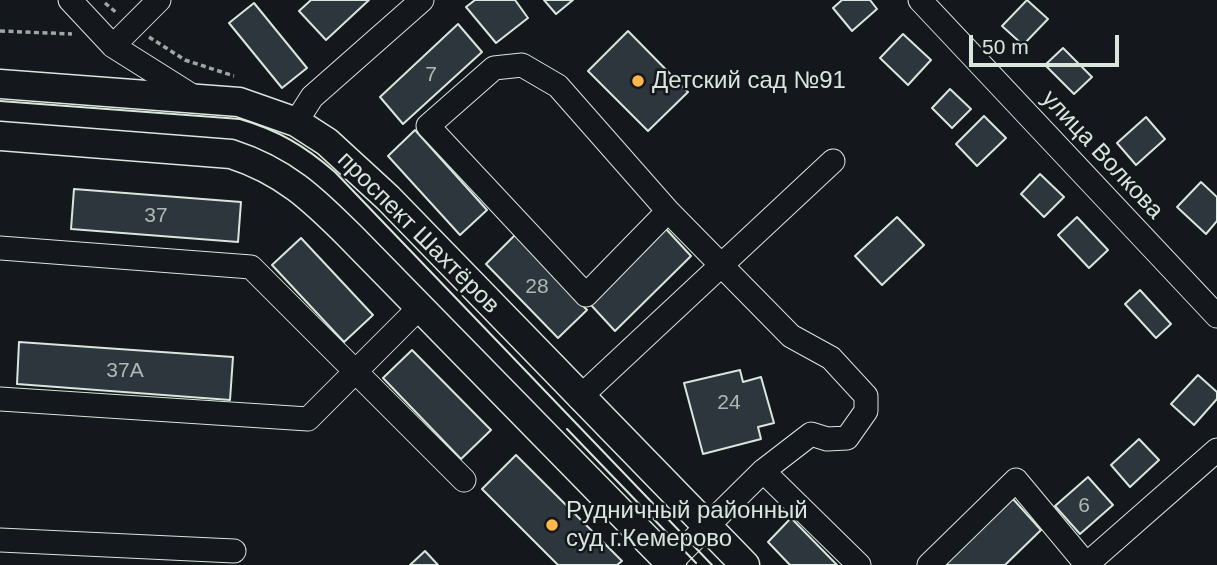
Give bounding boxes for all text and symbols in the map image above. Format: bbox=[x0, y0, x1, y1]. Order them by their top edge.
scale bar bbox=[972, 21, 1122, 65]
text: 50 m bbox=[982, 35, 1029, 58]
house number: 7 bbox=[425, 62, 437, 88]
place label: Детский сад №91 bbox=[652, 67, 846, 95]
marker: Детский сад №91 bbox=[630, 73, 646, 89]
street label: улица Волкова bbox=[1035, 85, 1169, 225]
street label: проспект Шахтёров bbox=[331, 146, 505, 320]
house number: 37 bbox=[144, 203, 168, 229]
house number: 28 bbox=[525, 274, 549, 300]
house number: 37А bbox=[106, 358, 144, 384]
house number: 24 bbox=[717, 390, 741, 416]
house number: 6 bbox=[1078, 493, 1090, 519]
place label: Рудничный районный суд г.Кемерово bbox=[566, 497, 808, 553]
marker: Рудничный районный суд г.Кемерово bbox=[544, 517, 560, 533]

